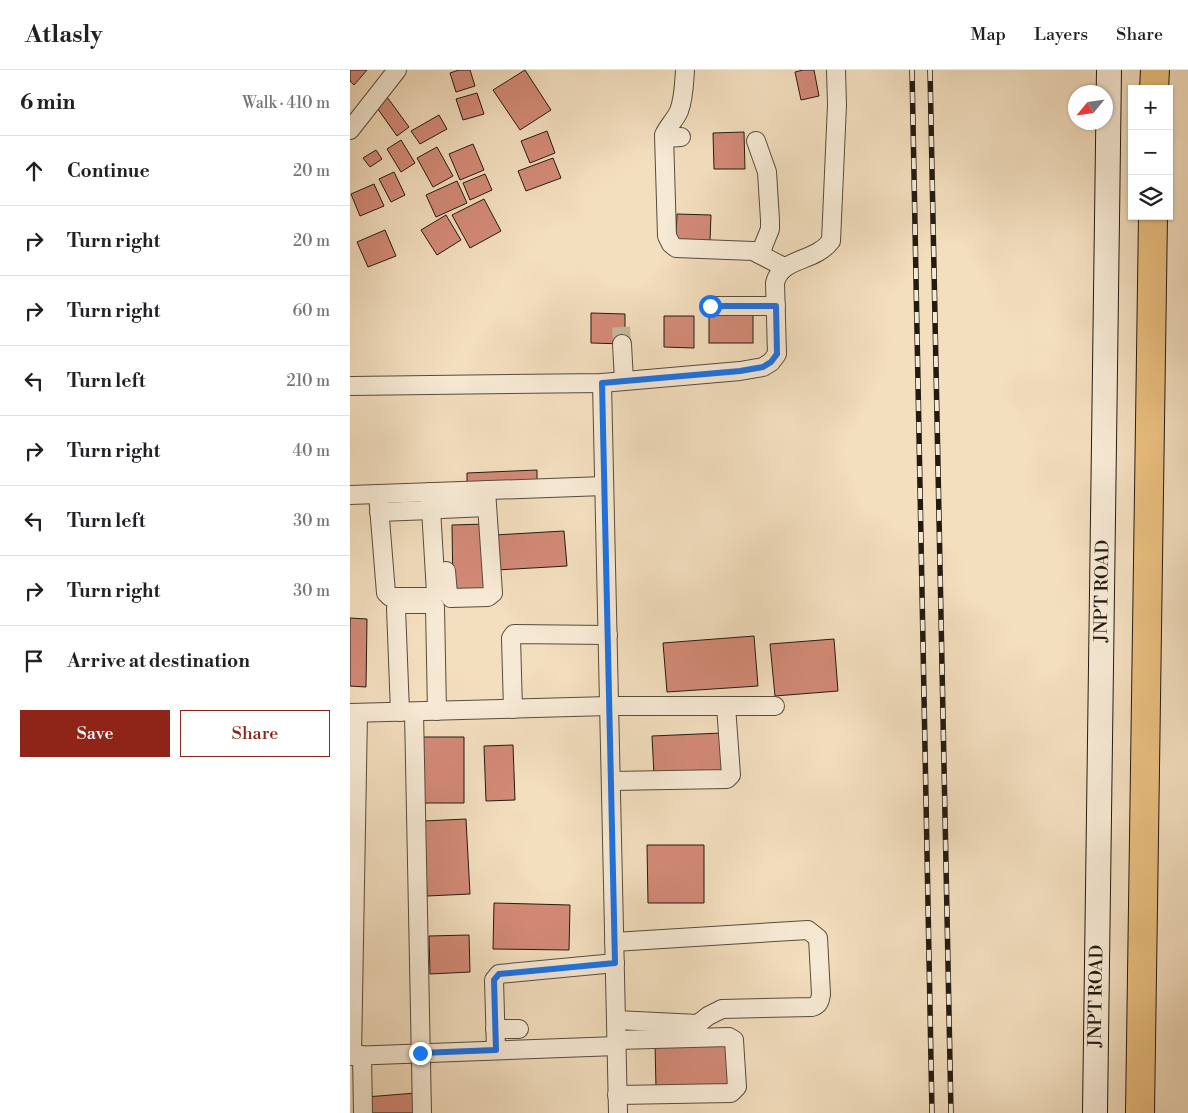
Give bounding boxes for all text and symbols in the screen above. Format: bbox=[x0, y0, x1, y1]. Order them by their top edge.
text: Atlasly bbox=[25, 20, 102, 50]
text: Map bbox=[971, 23, 1006, 46]
text: Layers bbox=[1034, 23, 1088, 46]
text: Share bbox=[1116, 23, 1163, 46]
north arrow bbox=[1068, 85, 1113, 130]
map controls bbox=[1128, 85, 1173, 220]
button: + bbox=[1128, 85, 1173, 130]
text: 6 min bbox=[20, 90, 75, 116]
text: Walk · 410 m bbox=[242, 93, 330, 113]
button: − bbox=[1128, 130, 1173, 175]
icon: ahead bbox=[20, 157, 48, 185]
text: Continue bbox=[67, 159, 150, 183]
text: 20 m bbox=[293, 161, 330, 181]
button: layers bbox=[1128, 175, 1173, 220]
icon: right bbox=[20, 227, 48, 255]
text: Turn right bbox=[67, 229, 160, 253]
text: 20 m bbox=[293, 231, 330, 251]
route start bbox=[699, 295, 722, 318]
icon: right bbox=[20, 297, 48, 325]
text: Turn right bbox=[67, 299, 160, 323]
text: 60 m bbox=[292, 301, 330, 321]
icon: left bbox=[20, 367, 48, 395]
text: Turn left bbox=[67, 369, 146, 393]
text: 210 m bbox=[286, 371, 330, 391]
icon: right bbox=[20, 437, 48, 465]
text: Turn right bbox=[67, 439, 160, 463]
text: 40 m bbox=[293, 441, 330, 461]
icon: left bbox=[20, 507, 48, 535]
text: Turn left bbox=[67, 509, 146, 533]
text: 30 m bbox=[293, 511, 330, 531]
street label: JNPT ROAD bbox=[1090, 540, 1114, 643]
icon: right bbox=[20, 577, 48, 605]
text: Turn right bbox=[67, 579, 160, 603]
text: 30 m bbox=[293, 581, 330, 601]
icon: arrive bbox=[20, 647, 48, 675]
text: Arrive at destination bbox=[67, 649, 250, 673]
button: Save bbox=[20, 710, 170, 757]
button: Share bbox=[180, 710, 330, 757]
street label: JNPT ROAD bbox=[1084, 945, 1108, 1048]
route end bbox=[409, 1042, 432, 1065]

